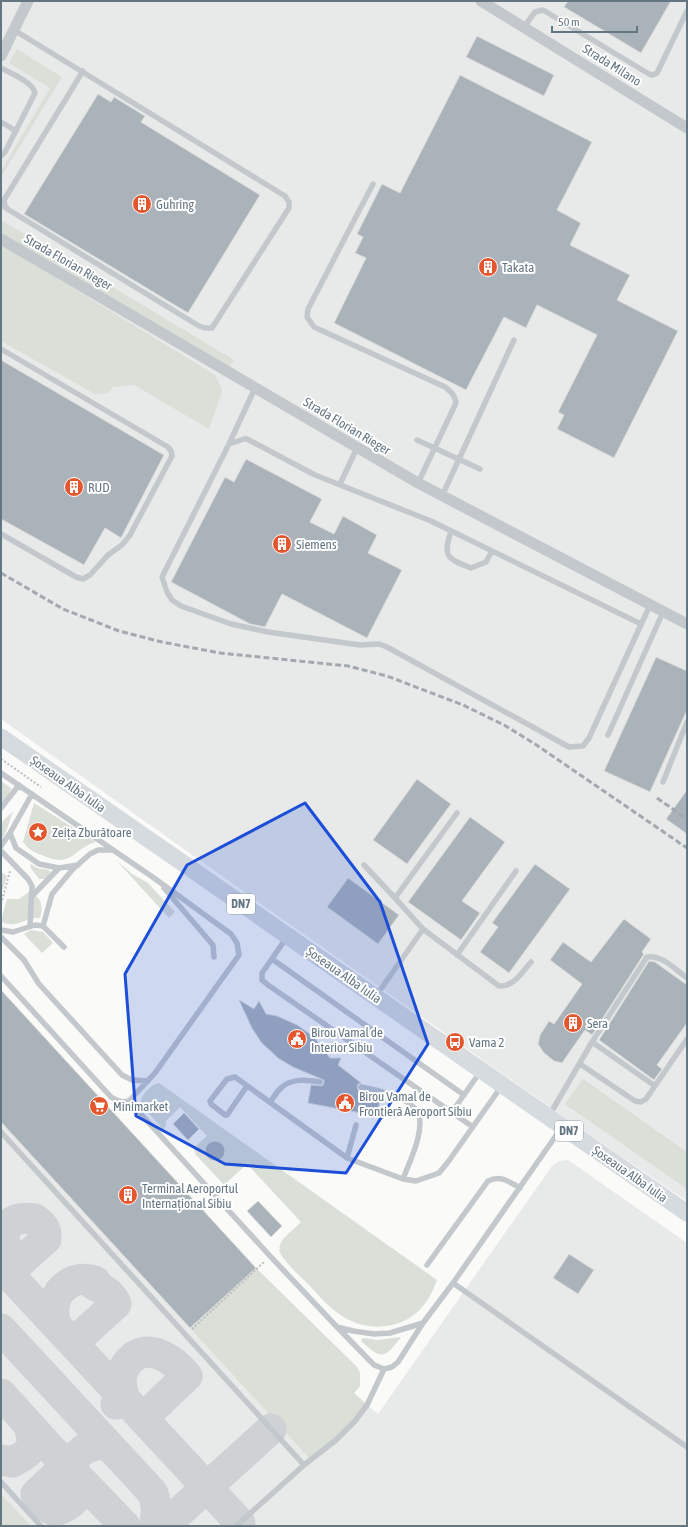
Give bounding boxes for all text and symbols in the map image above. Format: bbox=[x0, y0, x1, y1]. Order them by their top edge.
scale bar bbox=[552, 8, 637, 34]
text: 50 m bbox=[558, 15, 580, 29]
street label: Strada Milano bbox=[580, 41, 644, 89]
building icon: Guhring bbox=[131, 193, 153, 215]
place label: Guhring bbox=[156, 197, 195, 212]
street label: Strada Florian Rieger bbox=[21, 231, 115, 293]
building icon: Takata bbox=[477, 256, 499, 278]
place label: Takata bbox=[502, 260, 534, 275]
street label: Strada Florian Rieger bbox=[301, 394, 393, 458]
building icon: RUD bbox=[63, 476, 85, 498]
place label: RUD bbox=[88, 480, 109, 495]
building icon: Siemens bbox=[271, 533, 293, 555]
place label: Siemens bbox=[296, 537, 337, 552]
street label: Șoseaua Alba Iulia bbox=[28, 753, 108, 815]
place icon: Zeița Zburătoare bbox=[27, 821, 49, 843]
place label: Zeița Zburătoare bbox=[52, 825, 132, 840]
road number: DN7 bbox=[227, 894, 255, 914]
street label: Șoseaua Alba Iulia bbox=[304, 944, 384, 1006]
building icon: Sera bbox=[562, 1012, 584, 1034]
place label: Sera bbox=[587, 1016, 608, 1031]
place label: Birou Vamal de Interior Sibiu bbox=[311, 1025, 383, 1055]
public building icon: Birou Vamal de Interior Sibiu bbox=[286, 1028, 308, 1050]
bus stop icon: Vama 2 bbox=[444, 1031, 466, 1053]
place label: Vama 2 bbox=[469, 1035, 504, 1050]
place label: Birou Vamal de Frontieră Aeroport Sibiu bbox=[359, 1089, 472, 1119]
public building icon: Birou Vamal de Frontieră Aeroport Sibiu bbox=[334, 1092, 356, 1114]
supermarket icon: Minimarket bbox=[88, 1095, 110, 1117]
place label: Minimarket bbox=[113, 1099, 169, 1114]
road number: DN7 bbox=[555, 1121, 583, 1141]
street label: Șoseaua Alba Iulia bbox=[590, 1143, 670, 1205]
place label: Terminal Aeroportul Internațional Sibiu bbox=[142, 1181, 239, 1211]
building icon: Terminal Aeroportul Internațional Sibiu bbox=[117, 1184, 139, 1206]

